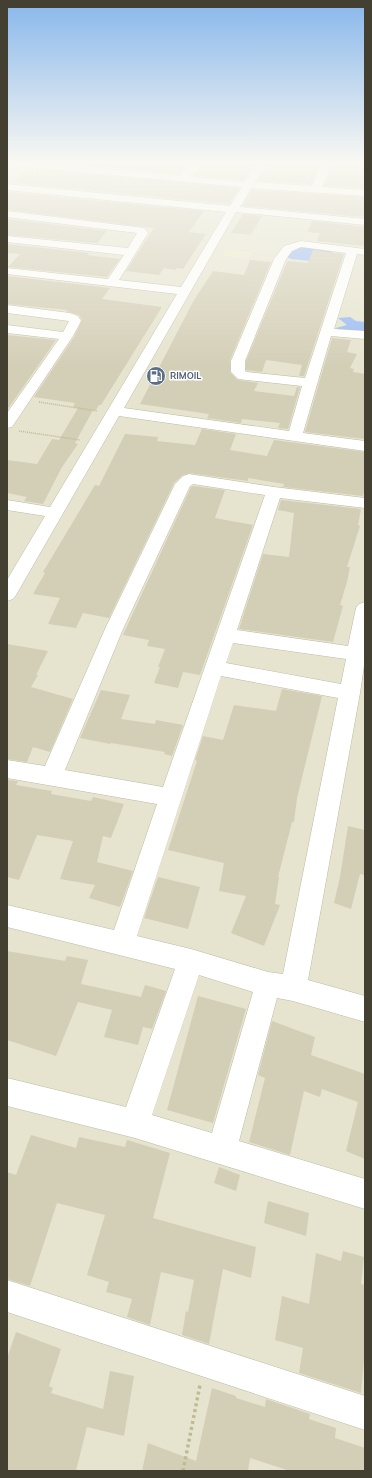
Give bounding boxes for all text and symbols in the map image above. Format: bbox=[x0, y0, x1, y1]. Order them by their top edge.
fuel station icon: RIMOIL bbox=[145, 365, 167, 387]
place label: RIMOIL bbox=[170, 370, 201, 381]

